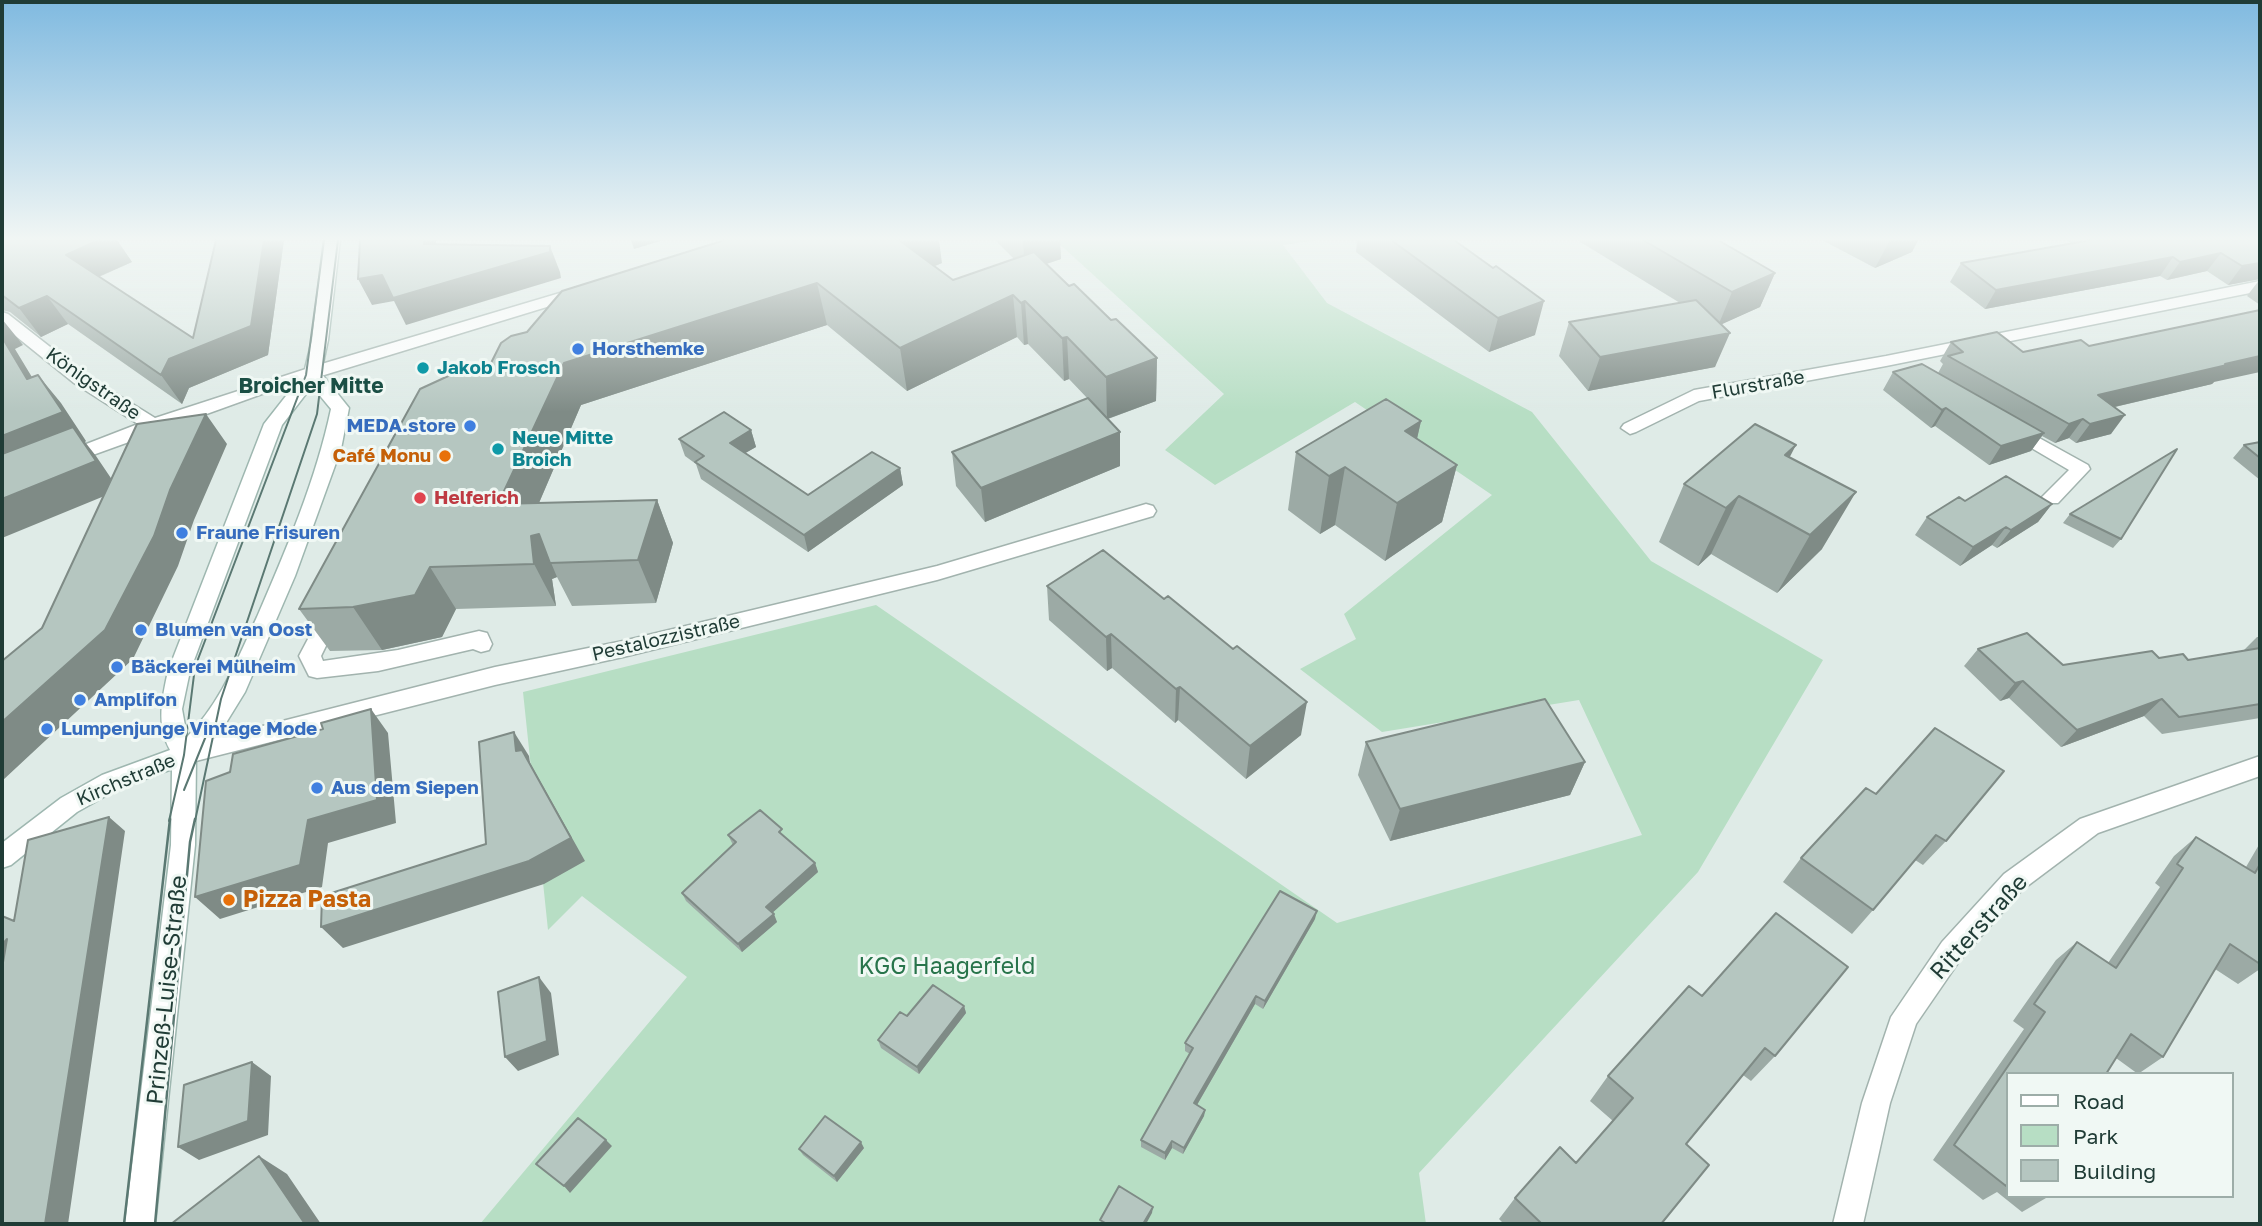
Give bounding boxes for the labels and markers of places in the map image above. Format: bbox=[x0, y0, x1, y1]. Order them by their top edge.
place label: Horsthemke bbox=[592, 338, 705, 360]
marker: Horsthemke bbox=[570, 341, 586, 357]
place label: Jakob Frosch bbox=[437, 357, 560, 379]
marker: Jakob Frosch bbox=[415, 360, 431, 376]
place label: MEDA.store bbox=[346, 415, 456, 437]
marker: MEDA.store bbox=[462, 418, 478, 434]
place label: Neue Mitte Broich bbox=[512, 427, 613, 471]
marker: Neue Mitte Broich bbox=[490, 441, 506, 457]
place label: Café Monu bbox=[333, 445, 431, 467]
marker: Café Monu bbox=[437, 448, 453, 464]
place label: Helferich bbox=[434, 487, 519, 509]
marker: Helferich bbox=[412, 490, 428, 506]
place label: Fraune Frisuren bbox=[196, 522, 340, 544]
marker: Fraune Frisuren bbox=[174, 525, 190, 541]
place label: Blumen van Oost bbox=[155, 619, 312, 641]
marker: Blumen van Oost bbox=[133, 622, 149, 638]
place label: Bäckerei Mülheim bbox=[131, 656, 296, 678]
marker: Bäckerei Mülheim bbox=[109, 659, 125, 675]
place label: Amplifon bbox=[94, 689, 177, 711]
marker: Amplifon bbox=[72, 692, 88, 708]
place label: Lumpenjunge Vintage Mode bbox=[61, 718, 317, 740]
marker: Lumpenjunge Vintage Mode bbox=[39, 721, 55, 737]
place label: Aus dem Siepen bbox=[331, 777, 479, 799]
marker: Aus dem Siepen bbox=[309, 780, 325, 796]
place label: Pizza Pasta bbox=[243, 886, 371, 914]
marker: Pizza Pasta bbox=[221, 892, 237, 908]

